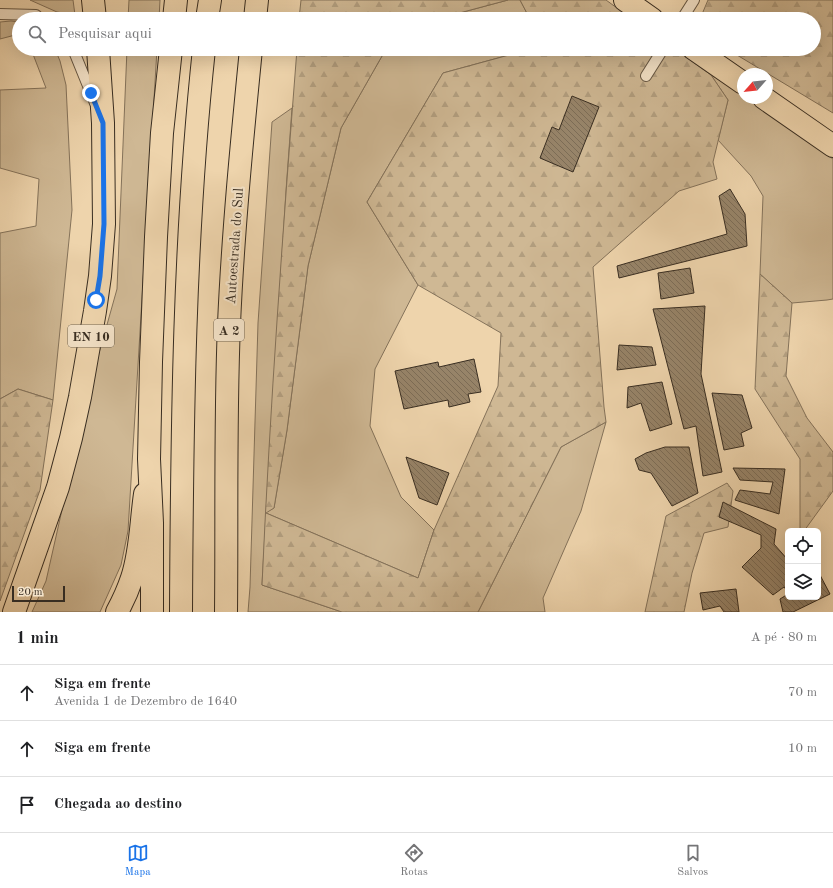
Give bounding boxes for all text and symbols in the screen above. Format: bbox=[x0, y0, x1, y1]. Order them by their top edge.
search box bbox=[12, 12, 821, 56]
icon: search bbox=[26, 23, 48, 45]
text: Pesquisar aqui bbox=[58, 27, 152, 42]
north arrow bbox=[737, 68, 773, 104]
route end bbox=[82, 84, 100, 102]
street label: Autoestrada do Sul bbox=[224, 187, 246, 305]
route start bbox=[87, 291, 105, 309]
road number: A 2 bbox=[214, 319, 244, 341]
road number: EN 10 bbox=[68, 325, 114, 347]
map controls bbox=[785, 528, 821, 600]
button: locate bbox=[785, 528, 821, 564]
button: layers bbox=[785, 564, 821, 600]
scale bar bbox=[12, 584, 65, 603]
text: 20 m bbox=[18, 587, 43, 598]
text: 1 min bbox=[16, 630, 59, 647]
text: A pé · 80 m bbox=[751, 631, 817, 644]
text: Siga em frente bbox=[54, 677, 151, 692]
icon: ahead bbox=[16, 682, 38, 704]
text: 70 m bbox=[788, 686, 817, 699]
text: Avenida 1 de Dezembro de 1640 bbox=[54, 695, 237, 708]
icon: ahead bbox=[16, 738, 38, 760]
text: Siga em frente bbox=[54, 741, 151, 756]
text: 10 m bbox=[788, 742, 817, 755]
icon: arrive bbox=[16, 794, 38, 816]
text: Chegada ao destino bbox=[54, 797, 182, 812]
tab: Mapa bbox=[125, 842, 151, 880]
tab: Rotas bbox=[400, 842, 428, 880]
tab: Salvos bbox=[677, 842, 708, 880]

